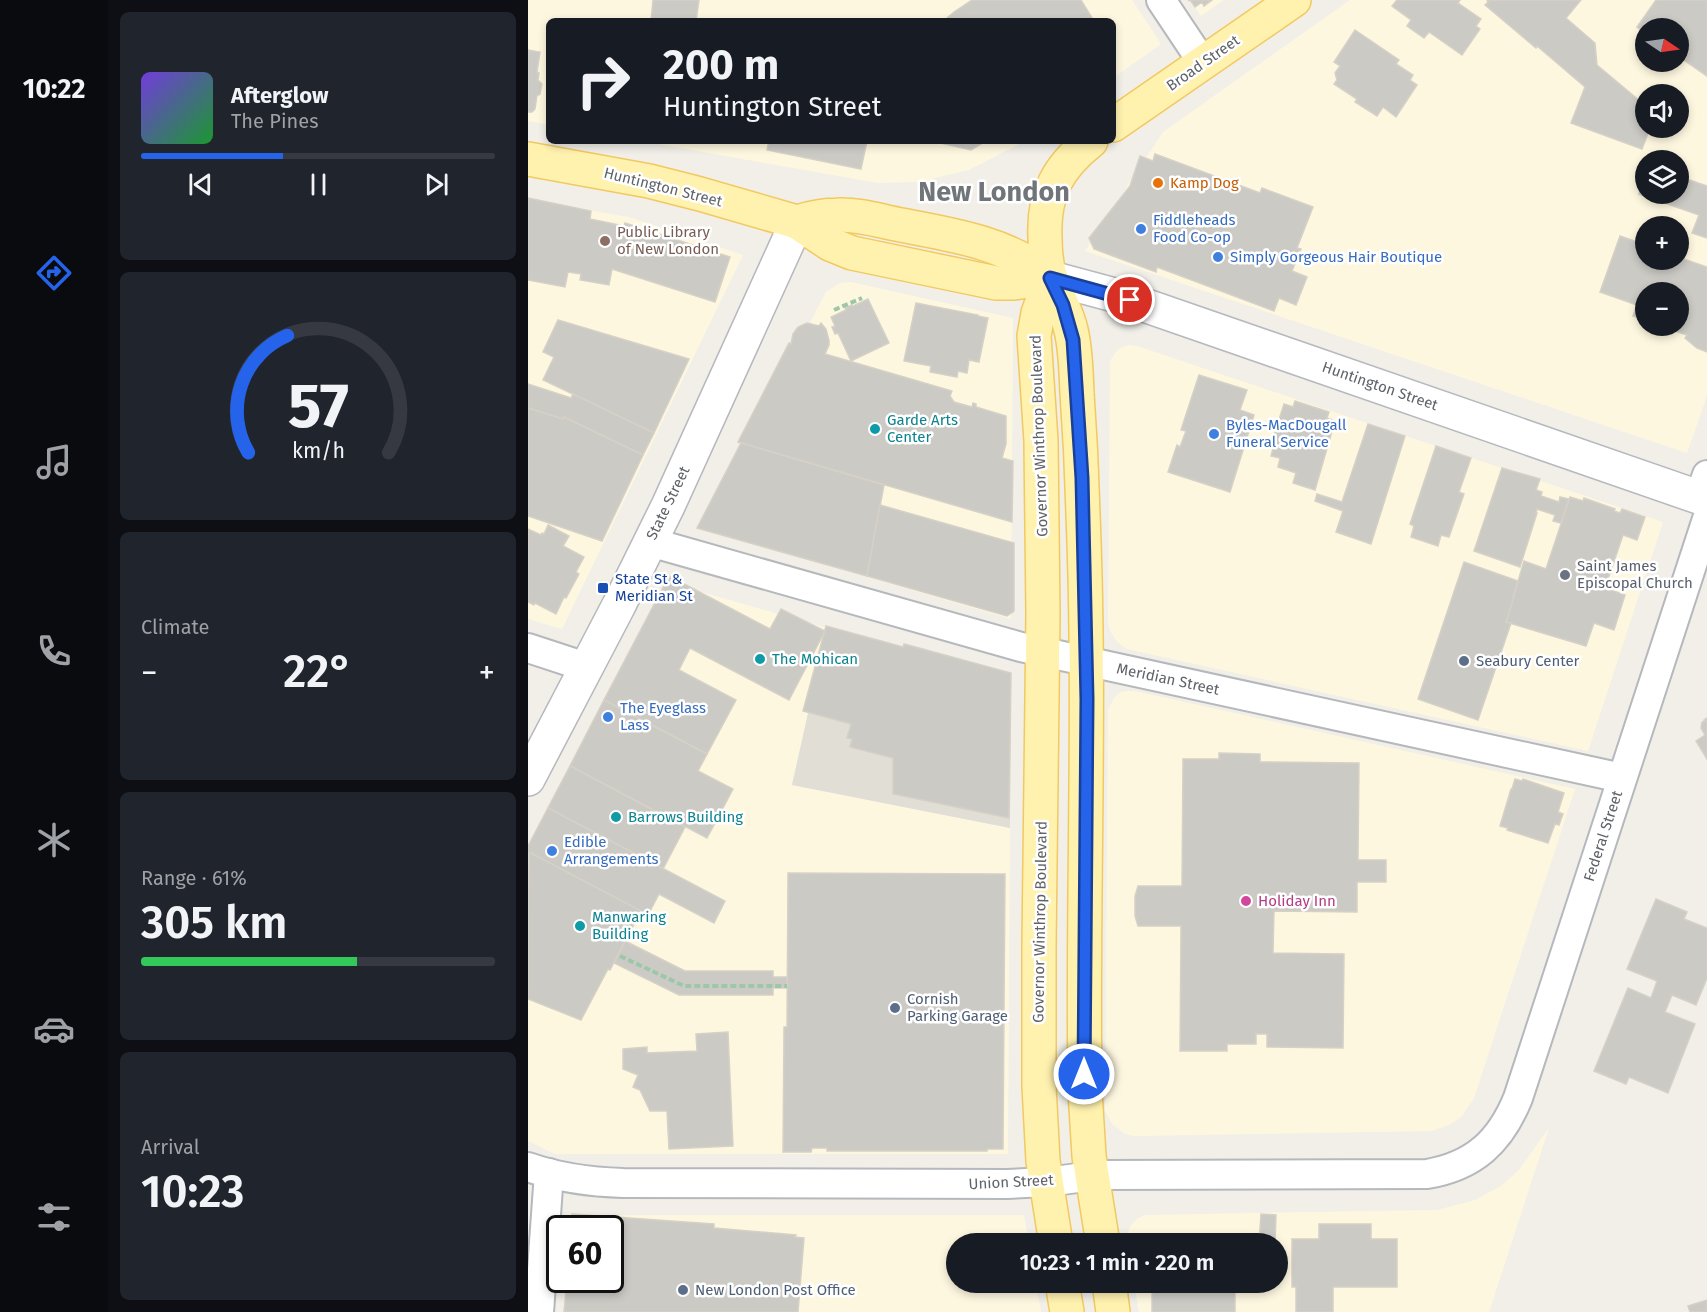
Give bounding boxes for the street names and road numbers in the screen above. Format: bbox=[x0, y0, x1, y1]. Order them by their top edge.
street label: Broad Street bbox=[1163, 31, 1243, 95]
street label: Huntington Street bbox=[602, 164, 725, 211]
street label: Governor Winthrop Boulevard bbox=[1026, 335, 1052, 537]
street label: Huntington Street bbox=[1320, 358, 1441, 414]
street label: State Street bbox=[642, 463, 694, 543]
street label: Meridian Street bbox=[1115, 659, 1222, 699]
street label: Federal Street bbox=[1580, 788, 1626, 884]
street label: Governor Winthrop Boulevard bbox=[1029, 821, 1051, 1023]
street label: Union Street bbox=[968, 1171, 1055, 1193]

